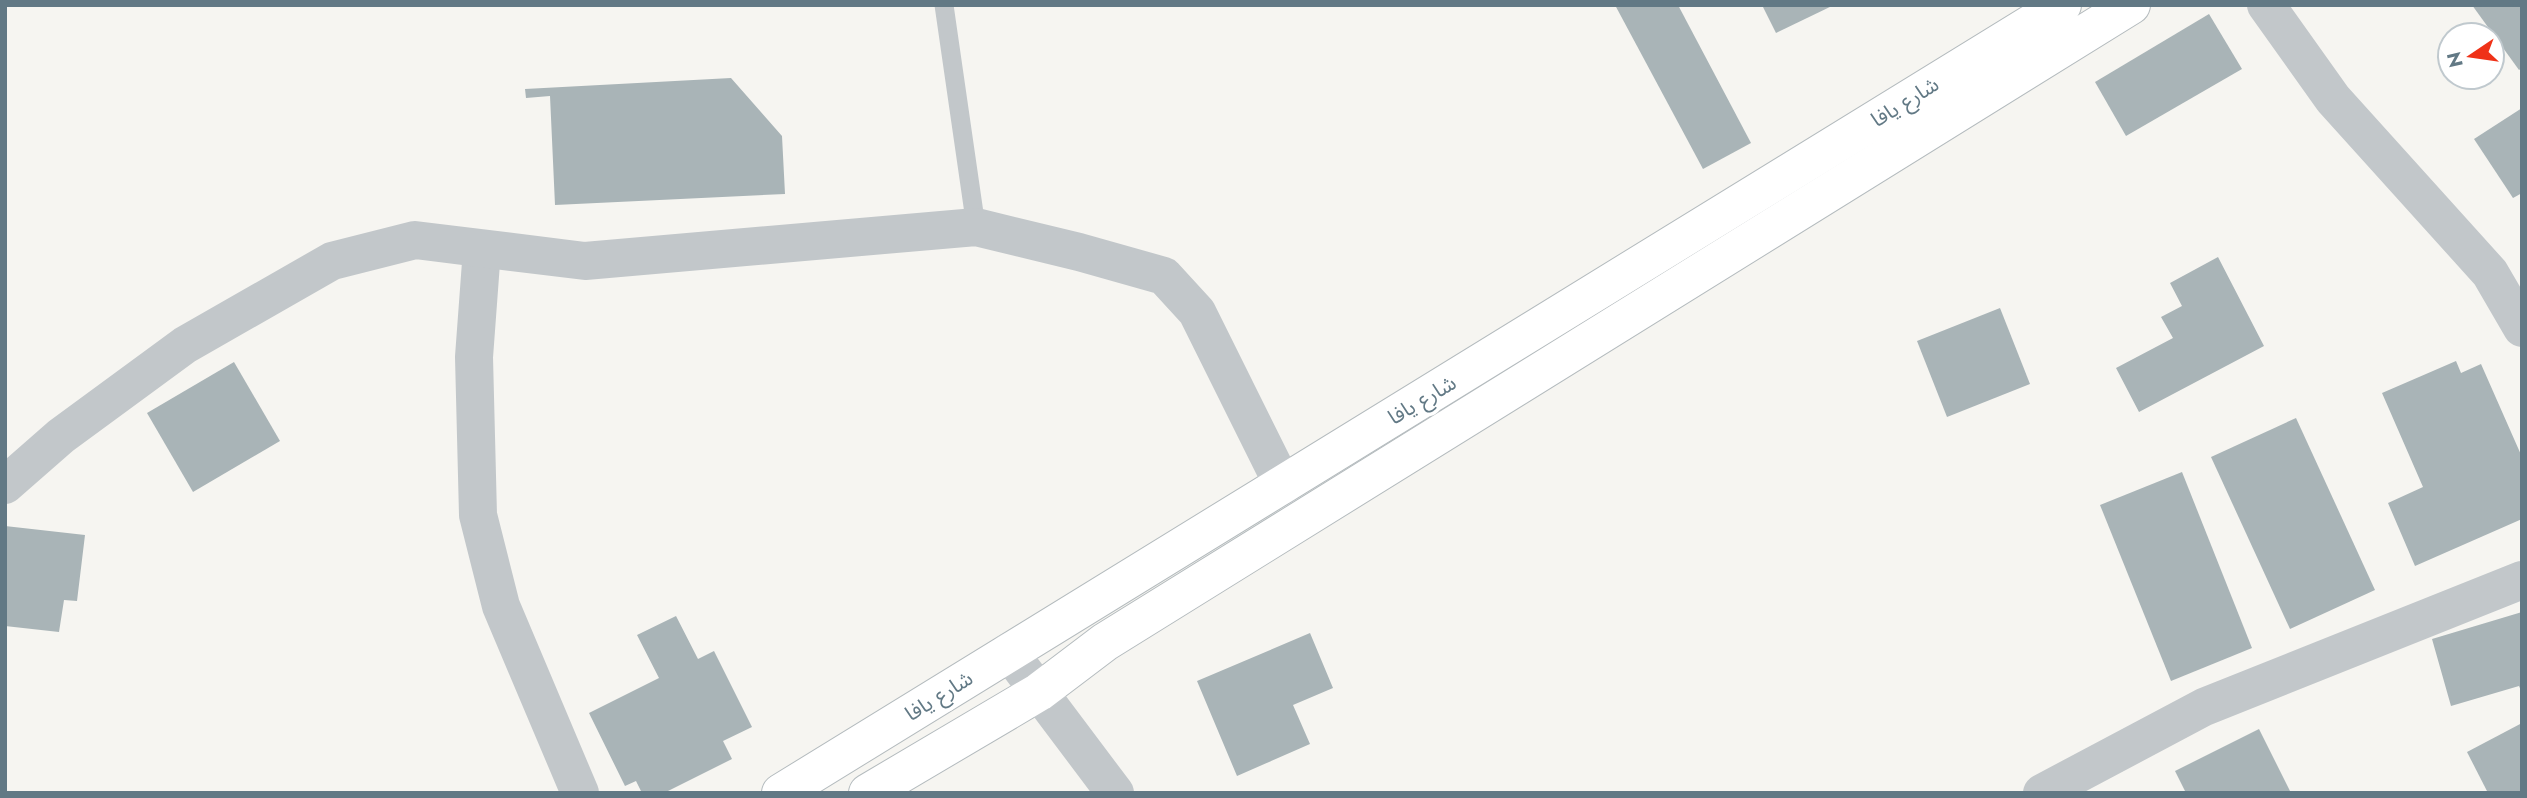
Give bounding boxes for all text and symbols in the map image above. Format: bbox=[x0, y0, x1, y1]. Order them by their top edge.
north arrow bbox=[2436, 21, 2506, 91]
text: N bbox=[2440, 49, 2470, 70]
street label: شارع يافا bbox=[1865, 69, 1945, 135]
street label: شارع يافا bbox=[1382, 368, 1462, 432]
street label: شارع يافا bbox=[899, 663, 979, 729]

